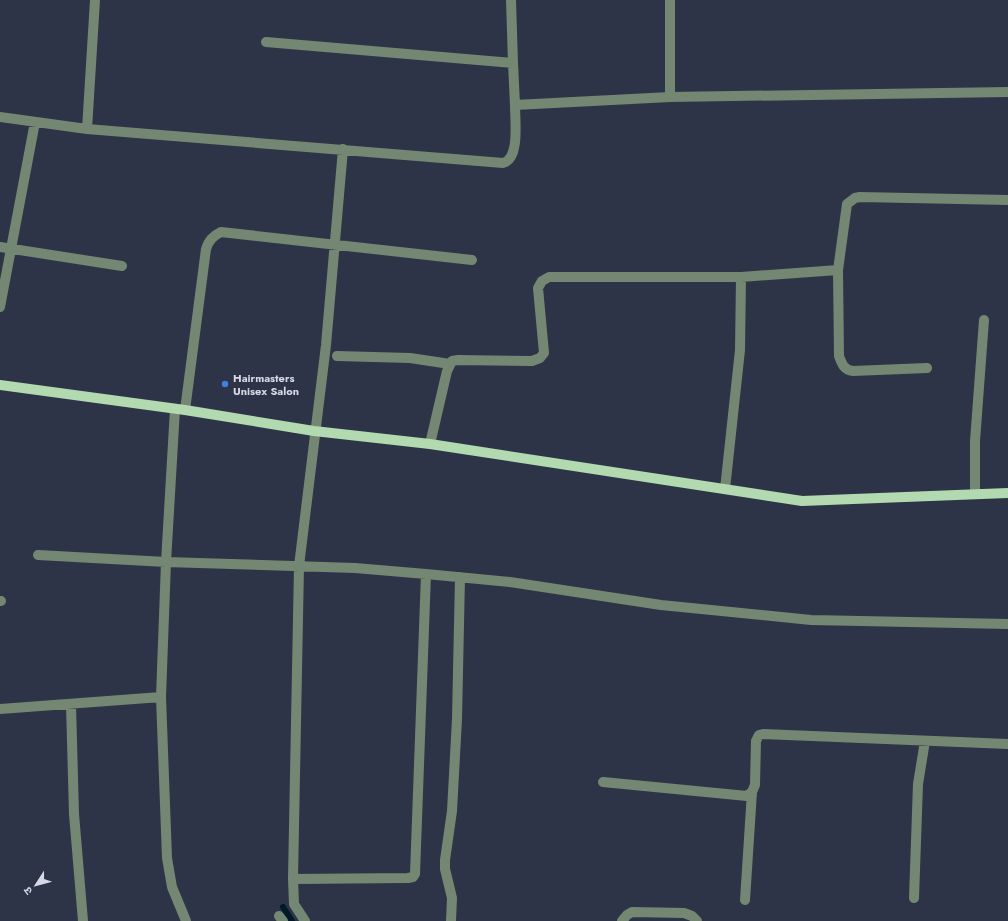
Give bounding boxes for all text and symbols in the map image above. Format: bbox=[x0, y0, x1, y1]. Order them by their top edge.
place label: Hairmasters Unisex Salon bbox=[233, 370, 299, 399]
marker: Hairmasters Unisex Salon bbox=[220, 379, 230, 389]
north arrow bbox=[16, 865, 56, 905]
text: उ bbox=[19, 883, 36, 898]

